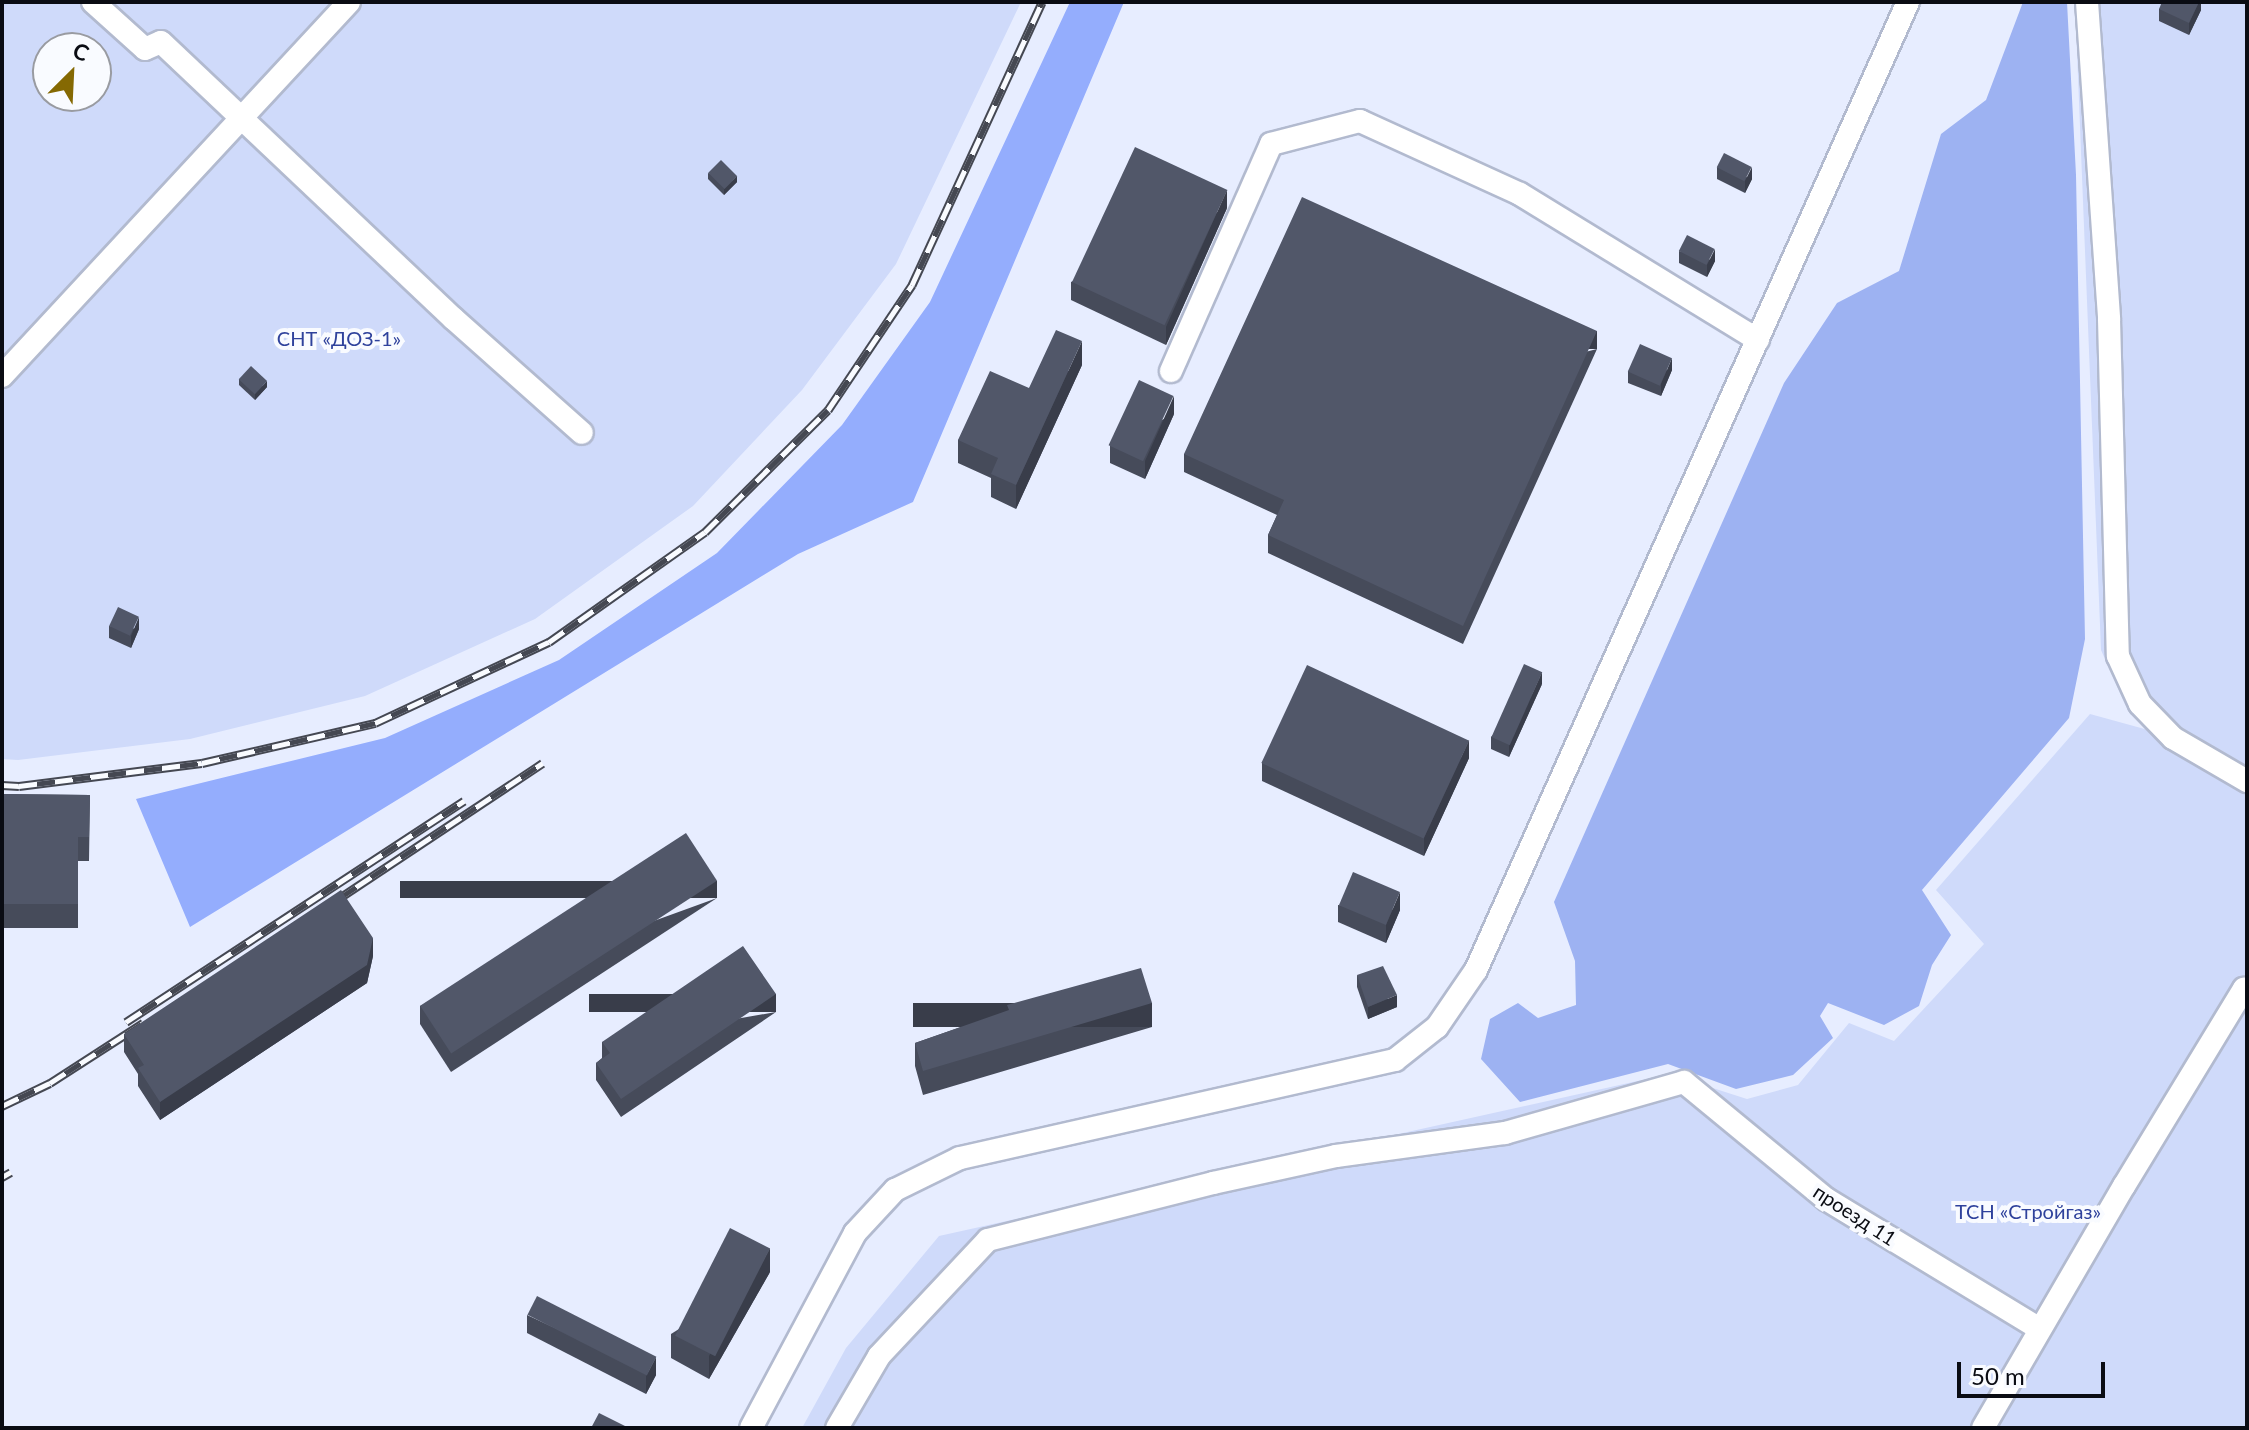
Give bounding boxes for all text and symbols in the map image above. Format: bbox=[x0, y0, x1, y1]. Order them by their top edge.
north arrow bbox=[32, 32, 112, 112]
text: С bbox=[69, 36, 93, 67]
park label: СНТ «ДОЗ-1» bbox=[277, 326, 401, 350]
street label: проезд 11 bbox=[1809, 1179, 1901, 1251]
park label: ТСН «Стройгаз» bbox=[1955, 1199, 2101, 1223]
scale bar bbox=[1961, 1346, 2109, 1396]
text: 50 m bbox=[1971, 1361, 2025, 1390]

